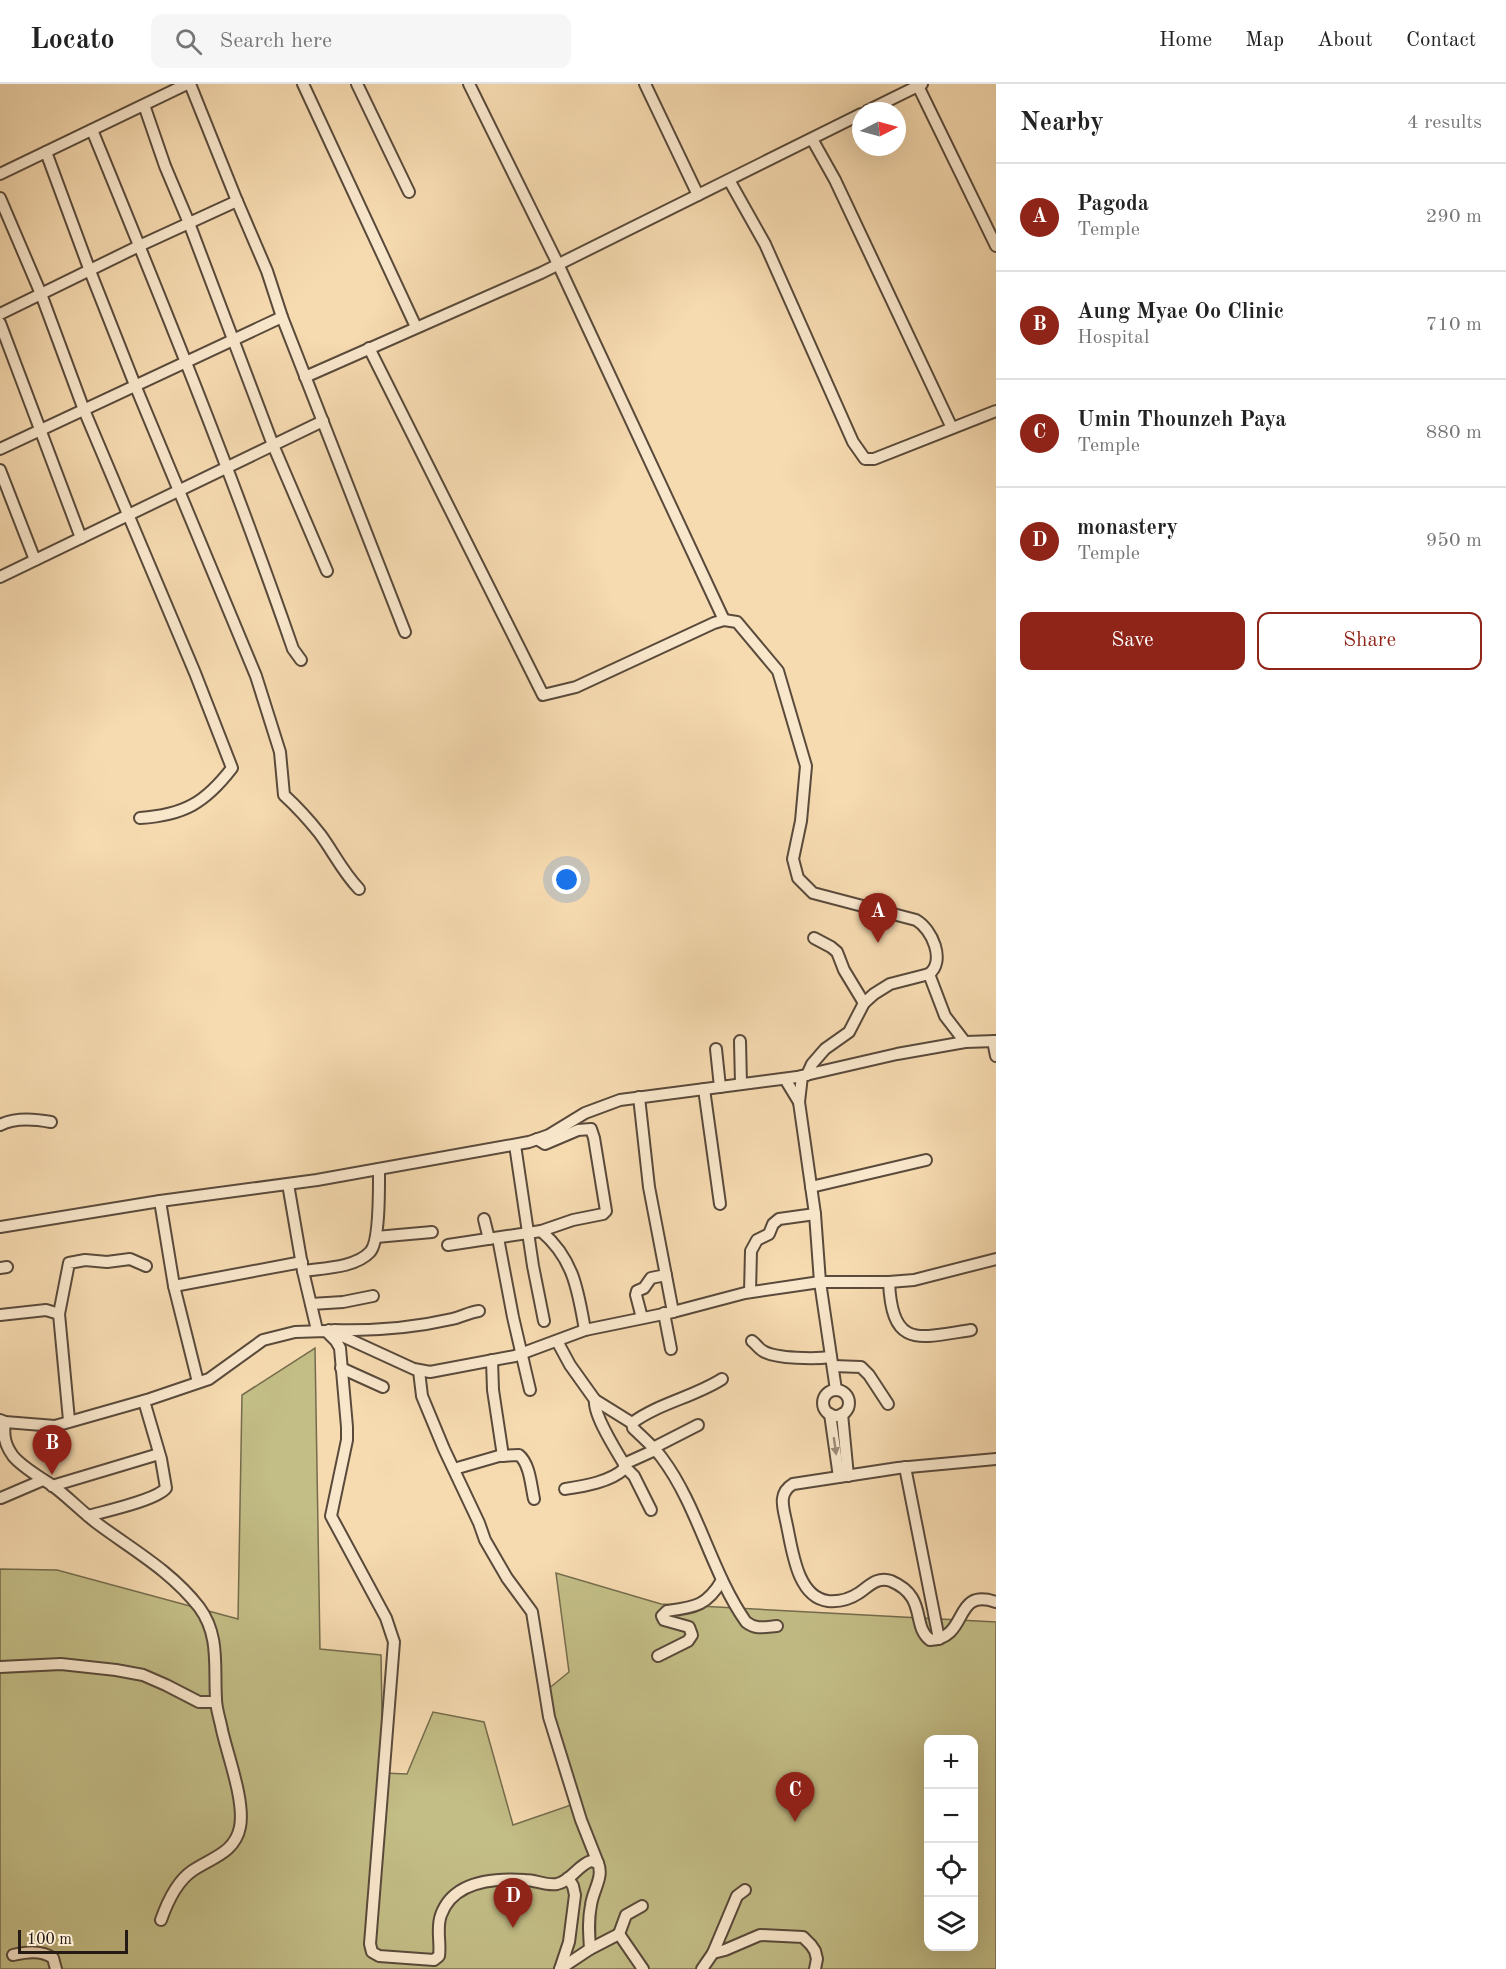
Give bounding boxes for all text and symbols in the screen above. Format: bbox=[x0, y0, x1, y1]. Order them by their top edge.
search box bbox=[151, 14, 571, 68]
icon: search bbox=[172, 25, 205, 58]
text: Locato bbox=[30, 27, 115, 55]
text: Search here bbox=[220, 30, 332, 52]
text: Home bbox=[1159, 30, 1212, 51]
text: Map bbox=[1245, 30, 1284, 51]
text: About bbox=[1317, 30, 1373, 51]
text: Contact bbox=[1406, 30, 1476, 51]
north arrow bbox=[852, 102, 906, 156]
text: Nearby bbox=[1020, 110, 1104, 136]
text: 4 results bbox=[1407, 113, 1482, 133]
text: Pagoda bbox=[1077, 193, 1149, 215]
text: A bbox=[1032, 207, 1047, 227]
text: 290 m bbox=[1426, 207, 1482, 227]
text: Temple bbox=[1077, 220, 1140, 240]
text: Aung Myae Oo Clinic bbox=[1077, 301, 1284, 323]
text: B bbox=[1032, 315, 1047, 335]
text: 710 m bbox=[1426, 315, 1482, 335]
text: Hospital bbox=[1077, 328, 1149, 348]
text: Umin Thounzeh Paya bbox=[1077, 409, 1286, 431]
text: C bbox=[1033, 423, 1046, 443]
text: 880 m bbox=[1426, 423, 1482, 443]
text: Temple bbox=[1077, 436, 1140, 456]
text: monastery bbox=[1077, 517, 1178, 539]
text: D bbox=[1032, 531, 1047, 551]
text: 950 m bbox=[1426, 531, 1482, 551]
text: Temple bbox=[1077, 544, 1140, 564]
button: Save bbox=[1020, 612, 1245, 670]
button: Share bbox=[1257, 612, 1482, 670]
your location bbox=[552, 865, 581, 894]
pin: A bbox=[858, 894, 898, 943]
pin: B bbox=[32, 1426, 72, 1475]
one-way arrow bbox=[830, 1436, 839, 1455]
map controls bbox=[924, 1735, 978, 1951]
button: + bbox=[924, 1735, 978, 1789]
pin: C bbox=[776, 1772, 814, 1822]
button: − bbox=[924, 1789, 978, 1843]
button: locate bbox=[924, 1843, 978, 1897]
pin: D bbox=[494, 1878, 532, 1928]
button: layers bbox=[924, 1897, 978, 1951]
scale bar bbox=[18, 1927, 128, 1954]
text: 100 m bbox=[27, 1932, 72, 1948]

